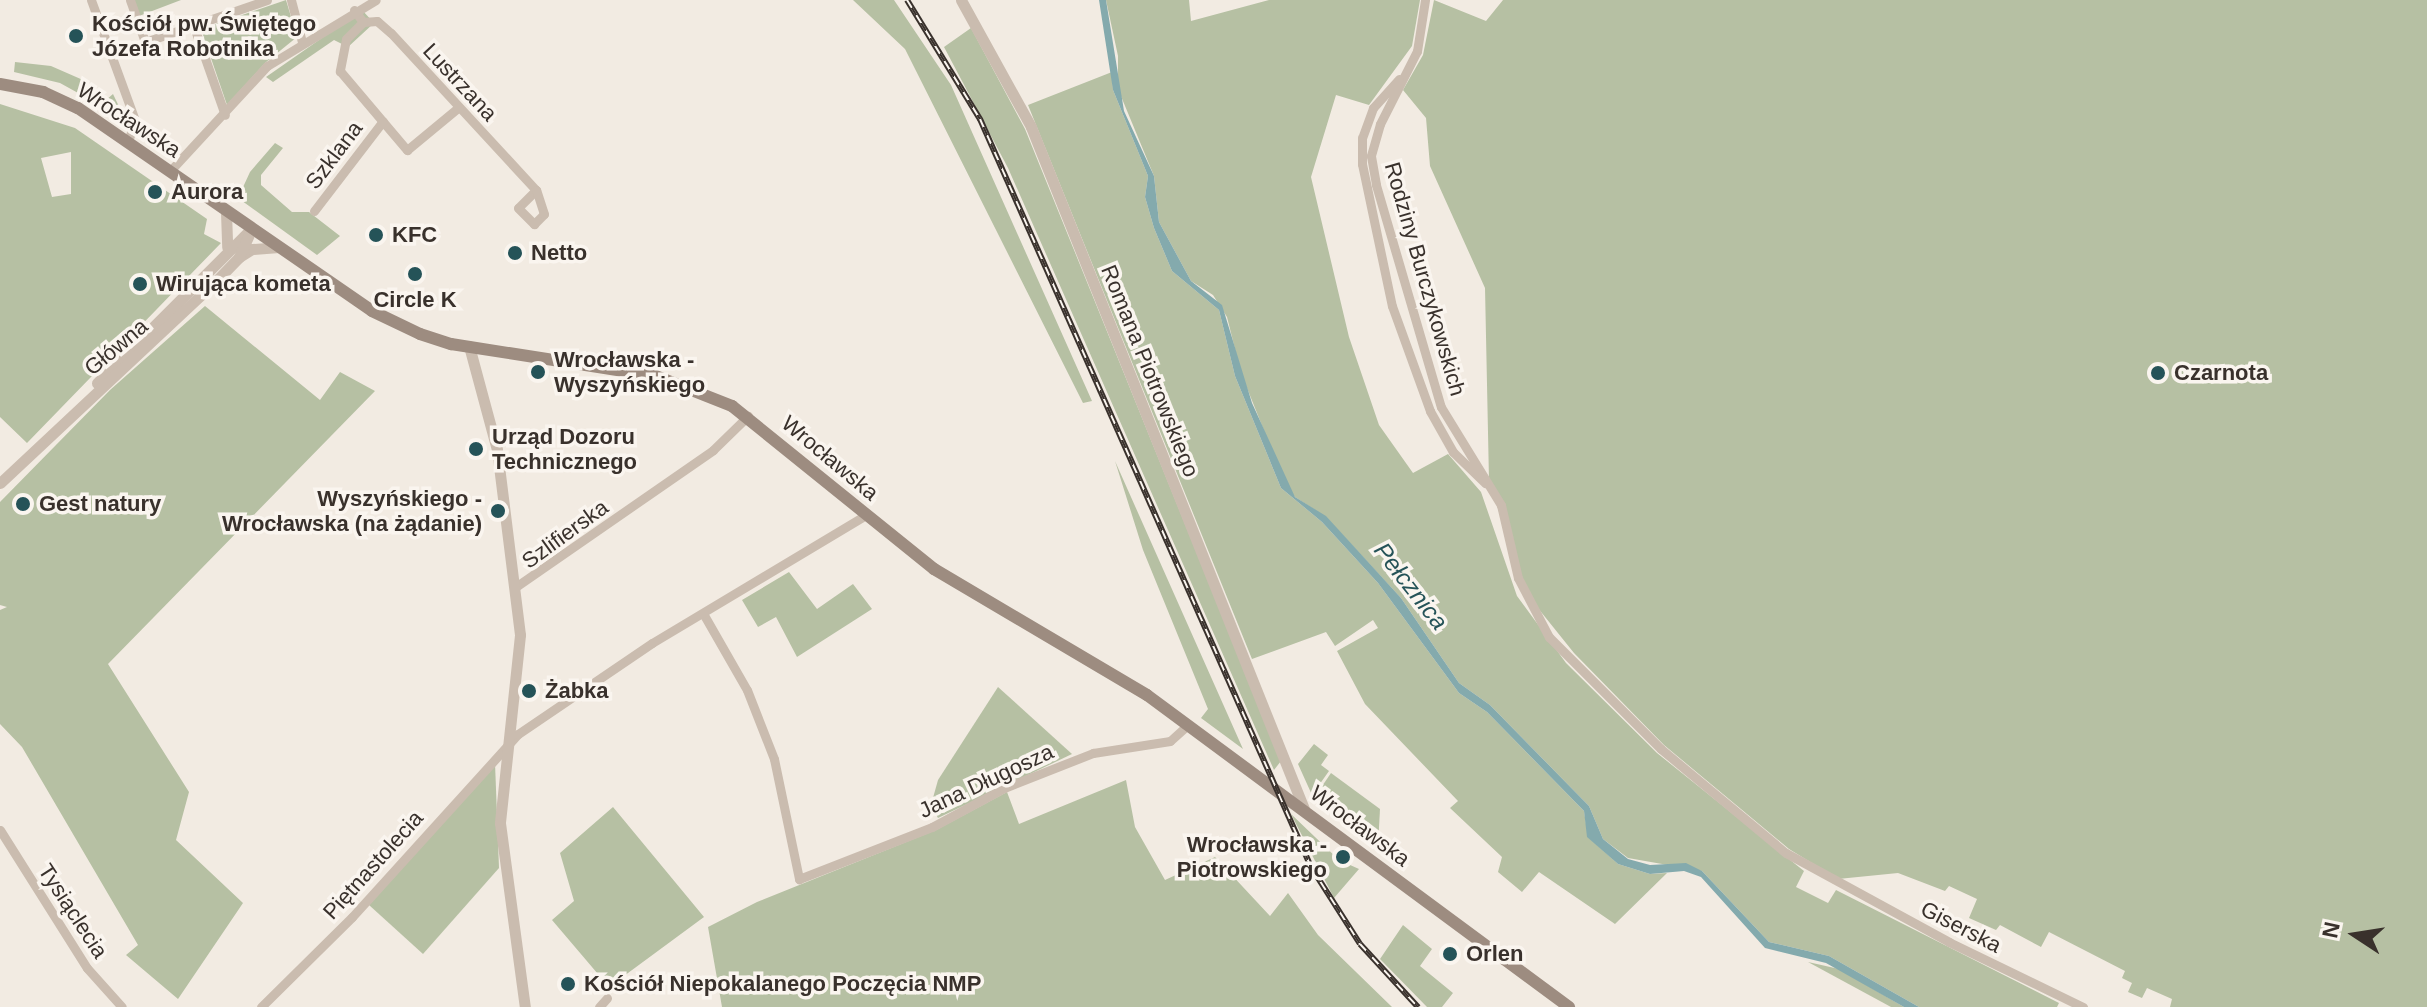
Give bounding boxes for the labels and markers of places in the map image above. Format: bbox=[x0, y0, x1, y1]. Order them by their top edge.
place label: Kościół pw. Świętego Józefa Robotnika bbox=[92, 10, 316, 62]
marker: Kościół pw. Świętego Józefa Robotnika bbox=[67, 27, 85, 45]
place label: Aurora bbox=[171, 179, 243, 205]
marker: Aurora bbox=[146, 183, 164, 201]
place label: KFC bbox=[392, 222, 437, 248]
marker: KFC bbox=[367, 226, 385, 244]
place label: Netto bbox=[531, 240, 587, 266]
marker: Netto bbox=[506, 244, 524, 262]
marker: Circle K bbox=[406, 265, 424, 283]
place label: Wirująca kometa bbox=[156, 271, 331, 297]
marker: Wirująca kometa bbox=[131, 275, 149, 293]
place label: Circle K bbox=[373, 287, 457, 313]
place label: Wrocławska - Wyszyńskiego bbox=[554, 346, 705, 398]
place label: Czarnota bbox=[2174, 360, 2268, 386]
marker: Wrocławska - Wyszyńskiego bbox=[529, 363, 547, 381]
marker: Czarnota bbox=[2149, 364, 2167, 382]
place label: Urząd Dozoru Technicznego bbox=[492, 423, 637, 474]
marker: Urząd Dozoru Technicznego bbox=[467, 440, 485, 458]
place label: Wyszyńskiego - Wrocławska (na żądanie) bbox=[222, 485, 482, 536]
place label: Gest natury bbox=[39, 491, 161, 517]
marker: Gest natury bbox=[14, 495, 32, 513]
marker: Wyszyńskiego - Wrocławska (na żądanie) bbox=[489, 502, 507, 520]
place label: Żabka bbox=[545, 678, 609, 704]
marker: Żabka bbox=[520, 682, 538, 700]
place label: Wrocławska - Piotrowskiego bbox=[1177, 831, 1327, 882]
marker: Wrocławska - Piotrowskiego bbox=[1334, 848, 1352, 866]
place label: Orlen bbox=[1466, 941, 1523, 967]
marker: Orlen bbox=[1441, 945, 1459, 963]
place label: Kościół Niepokalanego Poczęcia NMP bbox=[584, 971, 981, 997]
marker: Kościół Niepokalanego Poczęcia NMP bbox=[559, 975, 577, 993]

